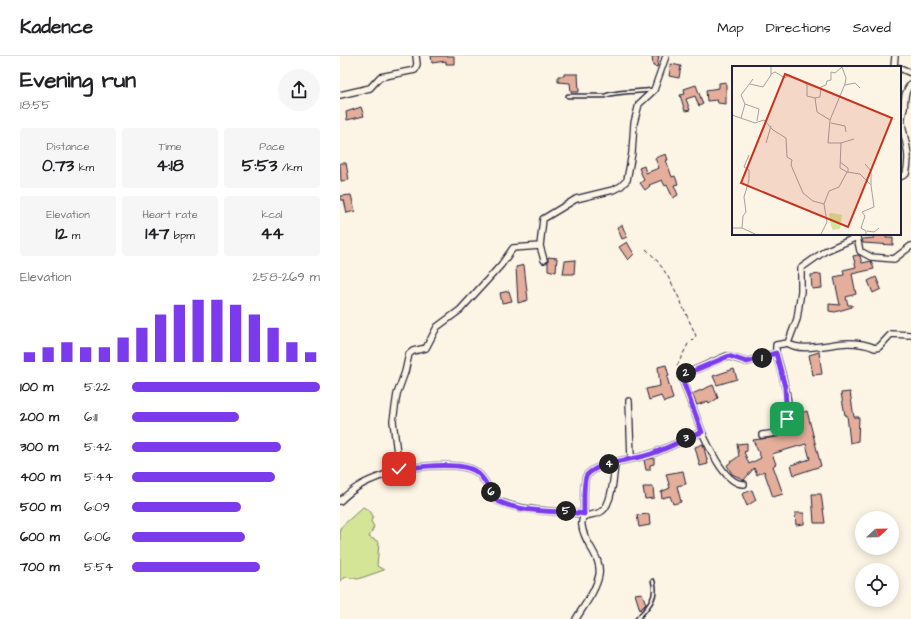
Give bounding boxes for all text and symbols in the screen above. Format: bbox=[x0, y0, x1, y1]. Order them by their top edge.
text: Kadence bbox=[20, 14, 93, 41]
text: Map bbox=[717, 18, 744, 38]
text: Directions bbox=[766, 18, 831, 38]
text: Saved bbox=[853, 18, 891, 38]
text: Evening run bbox=[20, 65, 136, 96]
inset map bbox=[732, 66, 901, 235]
button: share bbox=[278, 69, 320, 111]
text: 18:55 bbox=[20, 96, 51, 114]
text: Distance bbox=[47, 139, 89, 154]
text: Time bbox=[158, 139, 182, 154]
text: Pace bbox=[259, 139, 285, 154]
text: 0.73 bbox=[42, 154, 74, 178]
text: 4:18 bbox=[156, 154, 184, 178]
text: 5:53 bbox=[242, 154, 277, 178]
text: km bbox=[74, 160, 94, 175]
text: /km bbox=[277, 160, 302, 175]
text: Elevation bbox=[46, 207, 90, 222]
text: Heart rate bbox=[142, 207, 198, 222]
text: kcal bbox=[261, 207, 283, 222]
text: 12 bbox=[56, 222, 67, 246]
text: 147 bbox=[145, 222, 169, 246]
text: 44 bbox=[260, 222, 284, 246]
text: m bbox=[67, 228, 80, 243]
text: bpm bbox=[169, 228, 195, 243]
text: Elevation bbox=[20, 268, 71, 286]
text: 258–269 m bbox=[253, 268, 320, 286]
pin: 1 bbox=[752, 348, 772, 368]
text: 1 bbox=[761, 350, 763, 365]
pin: 2 bbox=[676, 363, 696, 383]
text: 2 bbox=[683, 365, 689, 380]
text: 100 m bbox=[20, 378, 53, 396]
text: 5:22 bbox=[84, 378, 110, 396]
pin bbox=[770, 402, 804, 436]
text: 200 m bbox=[20, 408, 59, 426]
text: 6:11 bbox=[84, 408, 98, 426]
icon: arrive bbox=[776, 408, 798, 430]
pin: 3 bbox=[676, 428, 696, 448]
text: 3 bbox=[683, 430, 689, 445]
text: 300 m bbox=[20, 438, 58, 456]
text: 5:42 bbox=[84, 438, 112, 456]
pin bbox=[382, 452, 416, 486]
pin: 4 bbox=[599, 454, 619, 474]
text: 4 bbox=[605, 456, 613, 471]
icon: check bbox=[388, 458, 410, 480]
text: 400 m bbox=[20, 468, 61, 486]
text: 5:44 bbox=[84, 468, 113, 486]
pin: 6 bbox=[481, 482, 501, 502]
text: 6 bbox=[488, 484, 494, 499]
text: 500 m bbox=[20, 498, 61, 516]
text: 6:09 bbox=[84, 498, 110, 516]
pin: 5 bbox=[556, 501, 576, 521]
text: 5 bbox=[562, 503, 570, 518]
north arrow bbox=[855, 511, 899, 555]
map controls bbox=[855, 511, 899, 607]
text: 600 m bbox=[20, 528, 60, 546]
text: 6:06 bbox=[84, 528, 111, 546]
text: 700 m bbox=[20, 558, 60, 576]
text: 5:54 bbox=[84, 558, 113, 576]
button: locate bbox=[855, 563, 899, 607]

